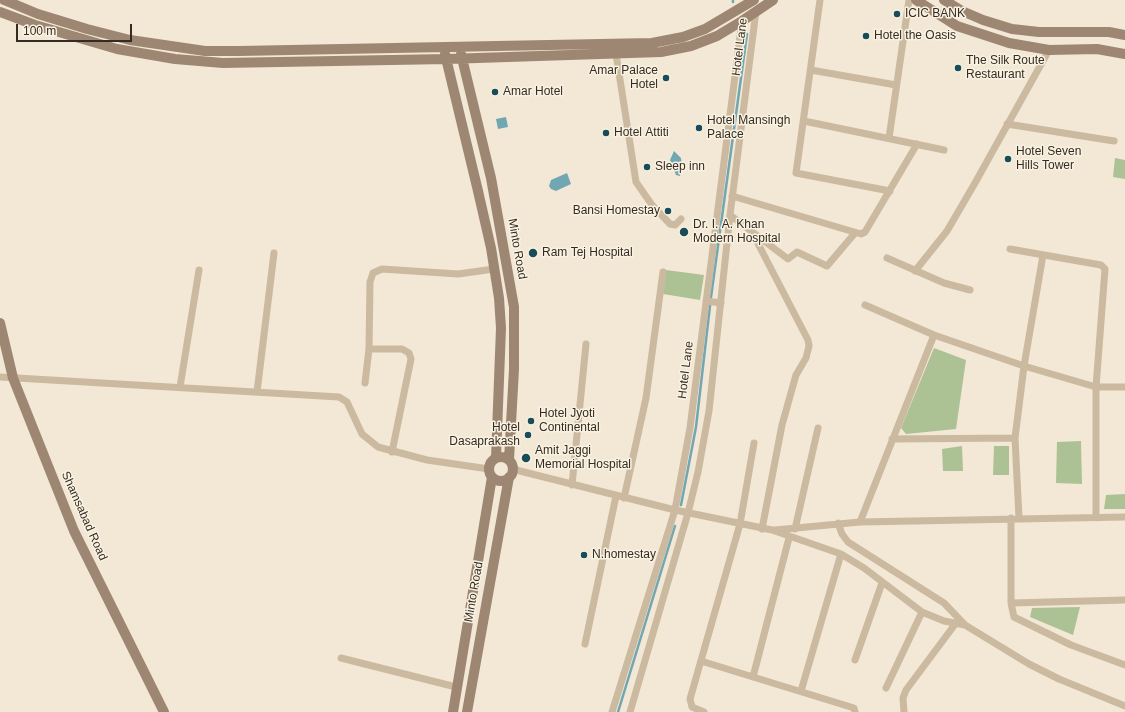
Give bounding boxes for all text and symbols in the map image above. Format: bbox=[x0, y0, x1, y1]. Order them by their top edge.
place label: ICIC BANK bbox=[905, 7, 965, 21]
marker: ICIC BANK bbox=[892, 9, 902, 19]
scale bar bbox=[18, 16, 134, 42]
street label: Hotel Lane bbox=[729, 17, 751, 77]
text: 100 m bbox=[23, 24, 56, 38]
place label: Hotel the Oasis bbox=[874, 29, 956, 43]
marker: Hotel the Oasis bbox=[861, 31, 871, 41]
place label: The Silk Route Restaurant bbox=[966, 54, 1045, 82]
marker: The Silk Route Restaurant bbox=[953, 63, 963, 73]
place label: Amar Palace Hotel bbox=[589, 64, 658, 92]
marker: Amar Palace Hotel bbox=[661, 73, 671, 83]
place label: Amar Hotel bbox=[503, 85, 563, 99]
marker: Amar Hotel bbox=[490, 87, 500, 97]
place label: Hotel Mansingh Palace bbox=[707, 114, 790, 142]
marker: Hotel Mansingh Palace bbox=[694, 123, 704, 133]
place label: Hotel Attiti bbox=[614, 126, 669, 140]
marker: Hotel Attiti bbox=[601, 128, 611, 138]
place label: Hotel Seven Hills Tower bbox=[1016, 145, 1081, 173]
marker: Hotel Seven Hills Tower bbox=[1003, 154, 1013, 164]
place label: Sleep inn bbox=[655, 160, 705, 174]
marker: Sleep inn bbox=[642, 162, 652, 172]
place label: Bansi Homestay bbox=[573, 204, 660, 218]
marker: Bansi Homestay bbox=[663, 206, 673, 216]
street label: Minto Road bbox=[505, 218, 529, 280]
place label: Dr. I. A. Khan Modern Hospital bbox=[693, 218, 780, 246]
marker: Dr. I. A. Khan Modern Hospital bbox=[678, 226, 690, 238]
place label: Ram Tej Hospital bbox=[542, 246, 633, 260]
marker: Ram Tej Hospital bbox=[527, 247, 539, 259]
street label: Hotel Lane bbox=[675, 340, 697, 400]
place label: Hotel Jyoti Continental bbox=[539, 407, 600, 435]
marker: Hotel Jyoti Continental bbox=[526, 416, 536, 426]
place label: Hotel Dasaprakash bbox=[449, 421, 520, 449]
marker: Hotel Dasaprakash bbox=[523, 430, 533, 440]
place label: Amit Jaggi Memorial Hospital bbox=[535, 444, 631, 472]
marker: Amit Jaggi Memorial Hospital bbox=[520, 452, 532, 464]
street label: Shamsabad Road bbox=[58, 469, 110, 563]
place label: N.homestay bbox=[592, 548, 656, 562]
marker: N.homestay bbox=[579, 550, 589, 560]
street label: Minto Road bbox=[462, 561, 486, 623]

